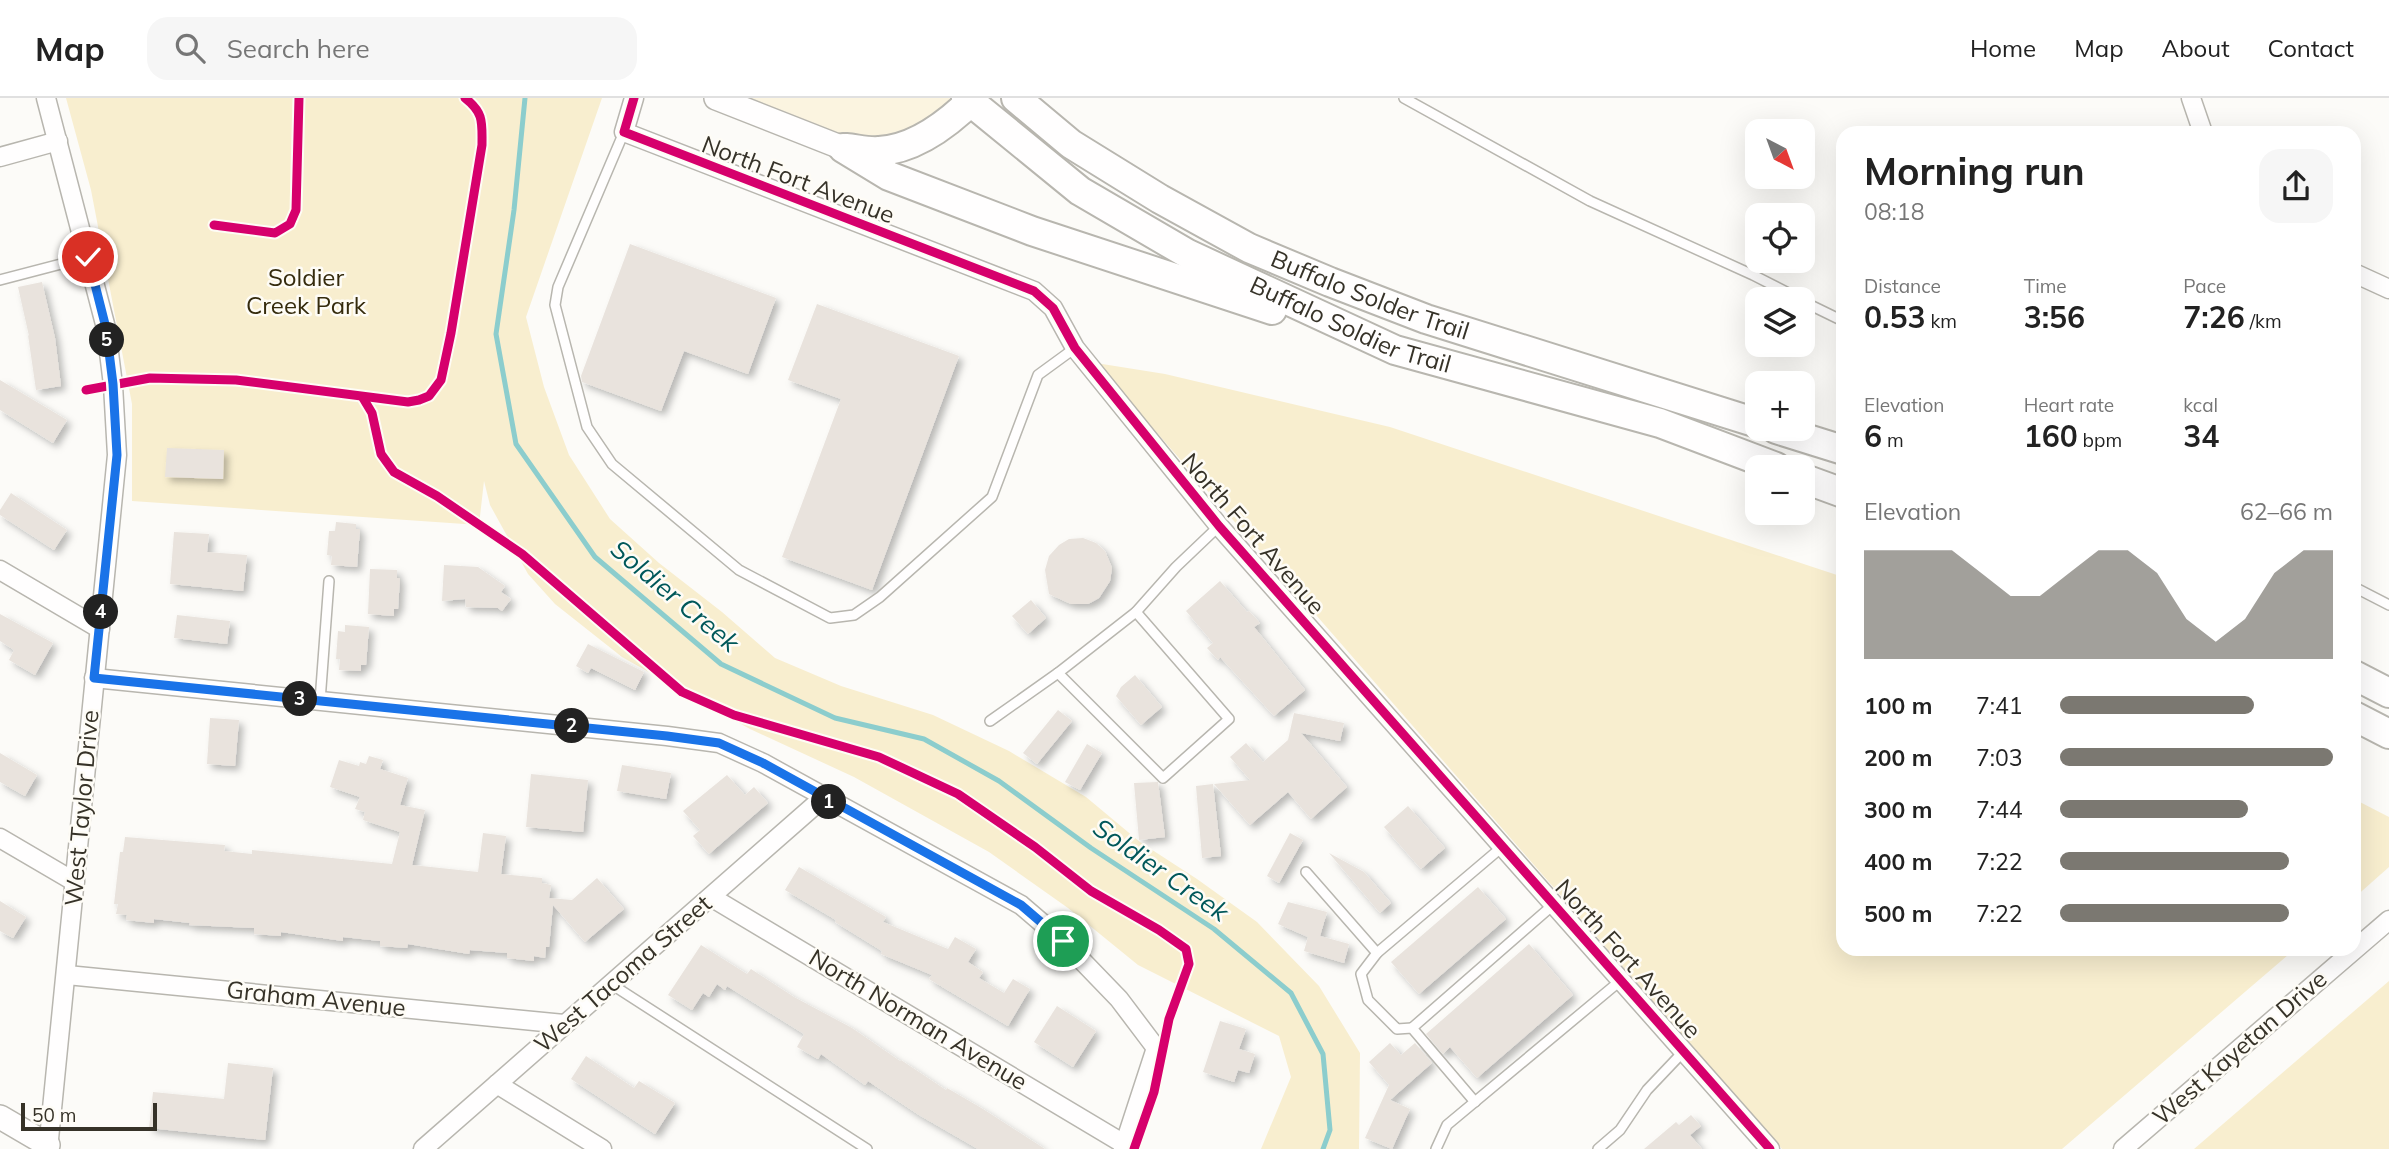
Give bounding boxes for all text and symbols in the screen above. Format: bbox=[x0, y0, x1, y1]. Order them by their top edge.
search box bbox=[147, 17, 637, 80]
text: Map bbox=[35, 28, 105, 69]
icon: search bbox=[171, 29, 209, 67]
text: Search here bbox=[227, 32, 370, 65]
text: Home bbox=[1970, 33, 2036, 63]
text: Map bbox=[2074, 33, 2124, 63]
text: About bbox=[2162, 33, 2230, 63]
text: Contact bbox=[2268, 33, 2354, 63]
north arrow bbox=[1745, 119, 1815, 189]
map controls bbox=[1745, 119, 1815, 525]
street label: North Fort Avenue bbox=[698, 128, 899, 230]
text: Morning run bbox=[1864, 147, 2085, 195]
button: share bbox=[2259, 149, 2333, 223]
text: 08:18 bbox=[1864, 197, 1924, 226]
button: locate bbox=[1745, 203, 1815, 273]
pin bbox=[58, 227, 118, 287]
icon: check bbox=[69, 238, 107, 276]
street label: Buffalo Solder Trail bbox=[1267, 243, 1473, 346]
park label: Soldier Creek Park bbox=[246, 262, 367, 320]
street label: Buffalo Soldier Trail bbox=[1246, 269, 1455, 379]
text: Distance bbox=[1864, 274, 1941, 298]
text: Time bbox=[2024, 274, 2067, 298]
text: Pace bbox=[2183, 274, 2226, 298]
button: layers bbox=[1745, 287, 1815, 357]
text: 0.53 bbox=[1864, 298, 1925, 336]
text: 3:56 bbox=[2024, 298, 2085, 336]
text: 7:26 bbox=[2183, 298, 2245, 336]
text: km bbox=[1925, 309, 1957, 333]
text: /km bbox=[2245, 309, 2282, 333]
pin: 5 bbox=[90, 322, 124, 358]
text: 5 bbox=[101, 327, 112, 351]
button: + bbox=[1745, 371, 1815, 441]
text: Elevation bbox=[1864, 393, 1944, 417]
text: Heart rate bbox=[2024, 393, 2114, 417]
text: kcal bbox=[2183, 393, 2218, 417]
text: 6 bbox=[1864, 417, 1882, 455]
text: 160 bbox=[2024, 417, 2078, 455]
text: 34 bbox=[2183, 417, 2219, 455]
text: m bbox=[1882, 428, 1904, 452]
text: bpm bbox=[2078, 428, 2122, 452]
street label: North Fort Avenue bbox=[1175, 446, 1332, 620]
button: − bbox=[1745, 455, 1815, 525]
text: Elevation bbox=[1864, 497, 1961, 526]
text: 62–66 m bbox=[2240, 497, 2333, 526]
water label: Soldier Creek bbox=[604, 532, 747, 659]
pin: 4 bbox=[84, 594, 119, 630]
text: 4 bbox=[95, 599, 106, 623]
pin: 3 bbox=[282, 682, 318, 716]
text: 3 bbox=[294, 686, 305, 710]
text: 100 m bbox=[1864, 691, 1932, 720]
text: 7:41 bbox=[1976, 691, 2023, 720]
pin: 2 bbox=[554, 708, 590, 744]
street label: West Taylor Drive bbox=[57, 709, 105, 907]
text: 2 bbox=[566, 713, 577, 737]
text: 200 m bbox=[1864, 743, 1932, 772]
text: 7:03 bbox=[1976, 743, 2023, 772]
pin: 1 bbox=[812, 784, 846, 820]
text: 1 bbox=[823, 789, 834, 813]
text: 300 m bbox=[1864, 795, 1932, 824]
text: 7:44 bbox=[1976, 795, 2023, 824]
water label: Soldier Creek bbox=[1087, 811, 1236, 929]
text: 400 m bbox=[1864, 847, 1932, 876]
text: 7:22 bbox=[1976, 847, 2023, 876]
street label: North Fort Avenue bbox=[1549, 872, 1708, 1044]
street label: West Tacoma Street bbox=[527, 888, 717, 1058]
text: 500 m bbox=[1864, 899, 1932, 928]
text: 7:22 bbox=[1976, 899, 2023, 928]
pin bbox=[1033, 911, 1093, 971]
icon: arrive bbox=[1044, 922, 1082, 960]
street label: North Norman Avenue bbox=[804, 942, 1033, 1096]
street label: West Kayetan Drive bbox=[2146, 963, 2333, 1131]
street label: Graham Avenue bbox=[225, 974, 407, 1022]
scale bar bbox=[21, 1100, 158, 1132]
text: 50 m bbox=[32, 1103, 76, 1127]

